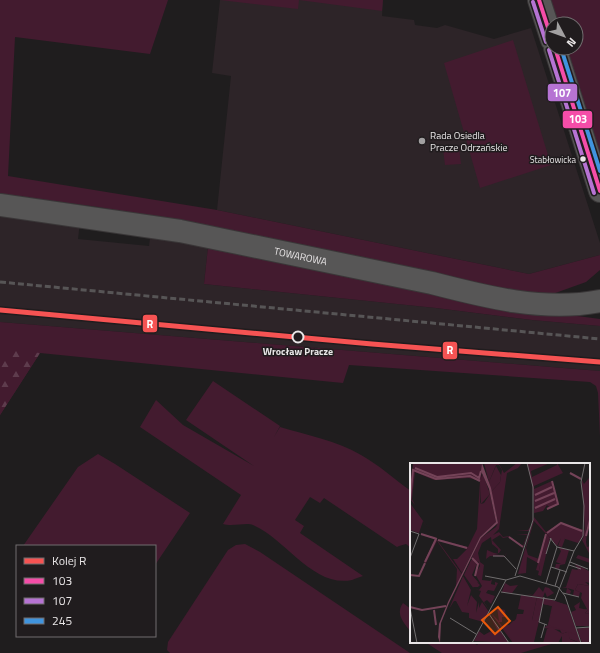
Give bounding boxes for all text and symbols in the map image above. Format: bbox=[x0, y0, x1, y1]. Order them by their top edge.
north arrow bbox=[544, 16, 584, 56]
text: N bbox=[563, 34, 580, 51]
line badge: 107 bbox=[547, 83, 578, 102]
text: 107 bbox=[553, 85, 571, 101]
line badge: 103 bbox=[562, 110, 593, 129]
text: 103 bbox=[569, 111, 587, 127]
place label: Rada Osiedla Pracze Odrzańskie bbox=[430, 128, 508, 155]
marker: Rada Osiedla Pracze Odrzańskie bbox=[417, 136, 427, 146]
place label: Stabłowicka bbox=[530, 153, 576, 166]
marker: Stabłowicka bbox=[578, 154, 588, 164]
street label: TOWAROWA bbox=[273, 244, 328, 269]
line badge: R bbox=[142, 314, 158, 333]
text: R bbox=[147, 316, 154, 332]
marker: Wrocław Pracze bbox=[291, 330, 305, 344]
line badge: R bbox=[442, 341, 458, 360]
text: R bbox=[447, 342, 454, 358]
place label: Wrocław Pracze bbox=[263, 344, 333, 359]
inset map bbox=[410, 463, 590, 643]
legend bbox=[16, 545, 156, 637]
text: Kolej R bbox=[52, 551, 86, 570]
text: 103 bbox=[52, 571, 72, 590]
text: 107 bbox=[52, 591, 72, 610]
text: 245 bbox=[52, 611, 72, 630]

